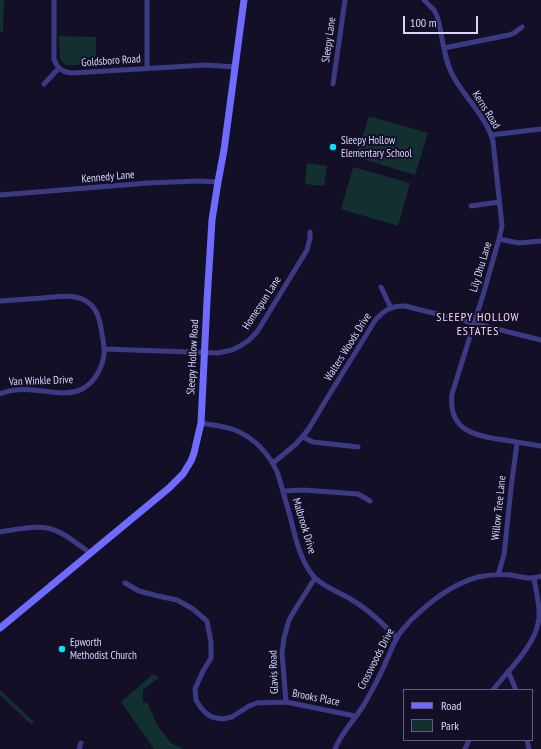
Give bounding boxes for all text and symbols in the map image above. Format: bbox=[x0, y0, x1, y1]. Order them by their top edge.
scale bar bbox=[405, 8, 480, 34]
text: 100 m bbox=[410, 15, 437, 30]
street label: Sleepy Lane bbox=[319, 17, 339, 63]
street label: Goldsboro Road bbox=[81, 52, 141, 70]
street label: Kerns Road bbox=[469, 89, 503, 131]
place label: Sleepy Hollow Elementary School bbox=[341, 134, 412, 160]
marker: Sleepy Hollow Elementary School bbox=[328, 142, 338, 152]
street label: Kennedy Lane bbox=[81, 168, 135, 186]
street label: Lily Dhu Lane bbox=[467, 240, 495, 294]
street label: Homespun Lane bbox=[240, 274, 284, 332]
street label: Walters Woods Drive bbox=[322, 311, 374, 383]
district label: SLEEPY HOLLOW ESTATES bbox=[436, 311, 520, 339]
street label: Sleepy Hollow Road bbox=[184, 319, 202, 395]
street label: Van Winkle Drive bbox=[9, 373, 73, 389]
street label: Willow Tree Lane bbox=[489, 475, 509, 541]
street label: Malbrook Drive bbox=[289, 496, 319, 556]
street label: Crosswoods Drive bbox=[355, 626, 397, 692]
place label: Epworth Methodist Church bbox=[70, 636, 137, 662]
marker: Epworth Methodist Church bbox=[57, 644, 67, 654]
street label: Glavis Road bbox=[267, 650, 281, 694]
street label: Brooks Place bbox=[291, 687, 341, 709]
legend bbox=[403, 689, 533, 741]
text: Road bbox=[441, 698, 461, 713]
text: Park bbox=[441, 718, 459, 733]

